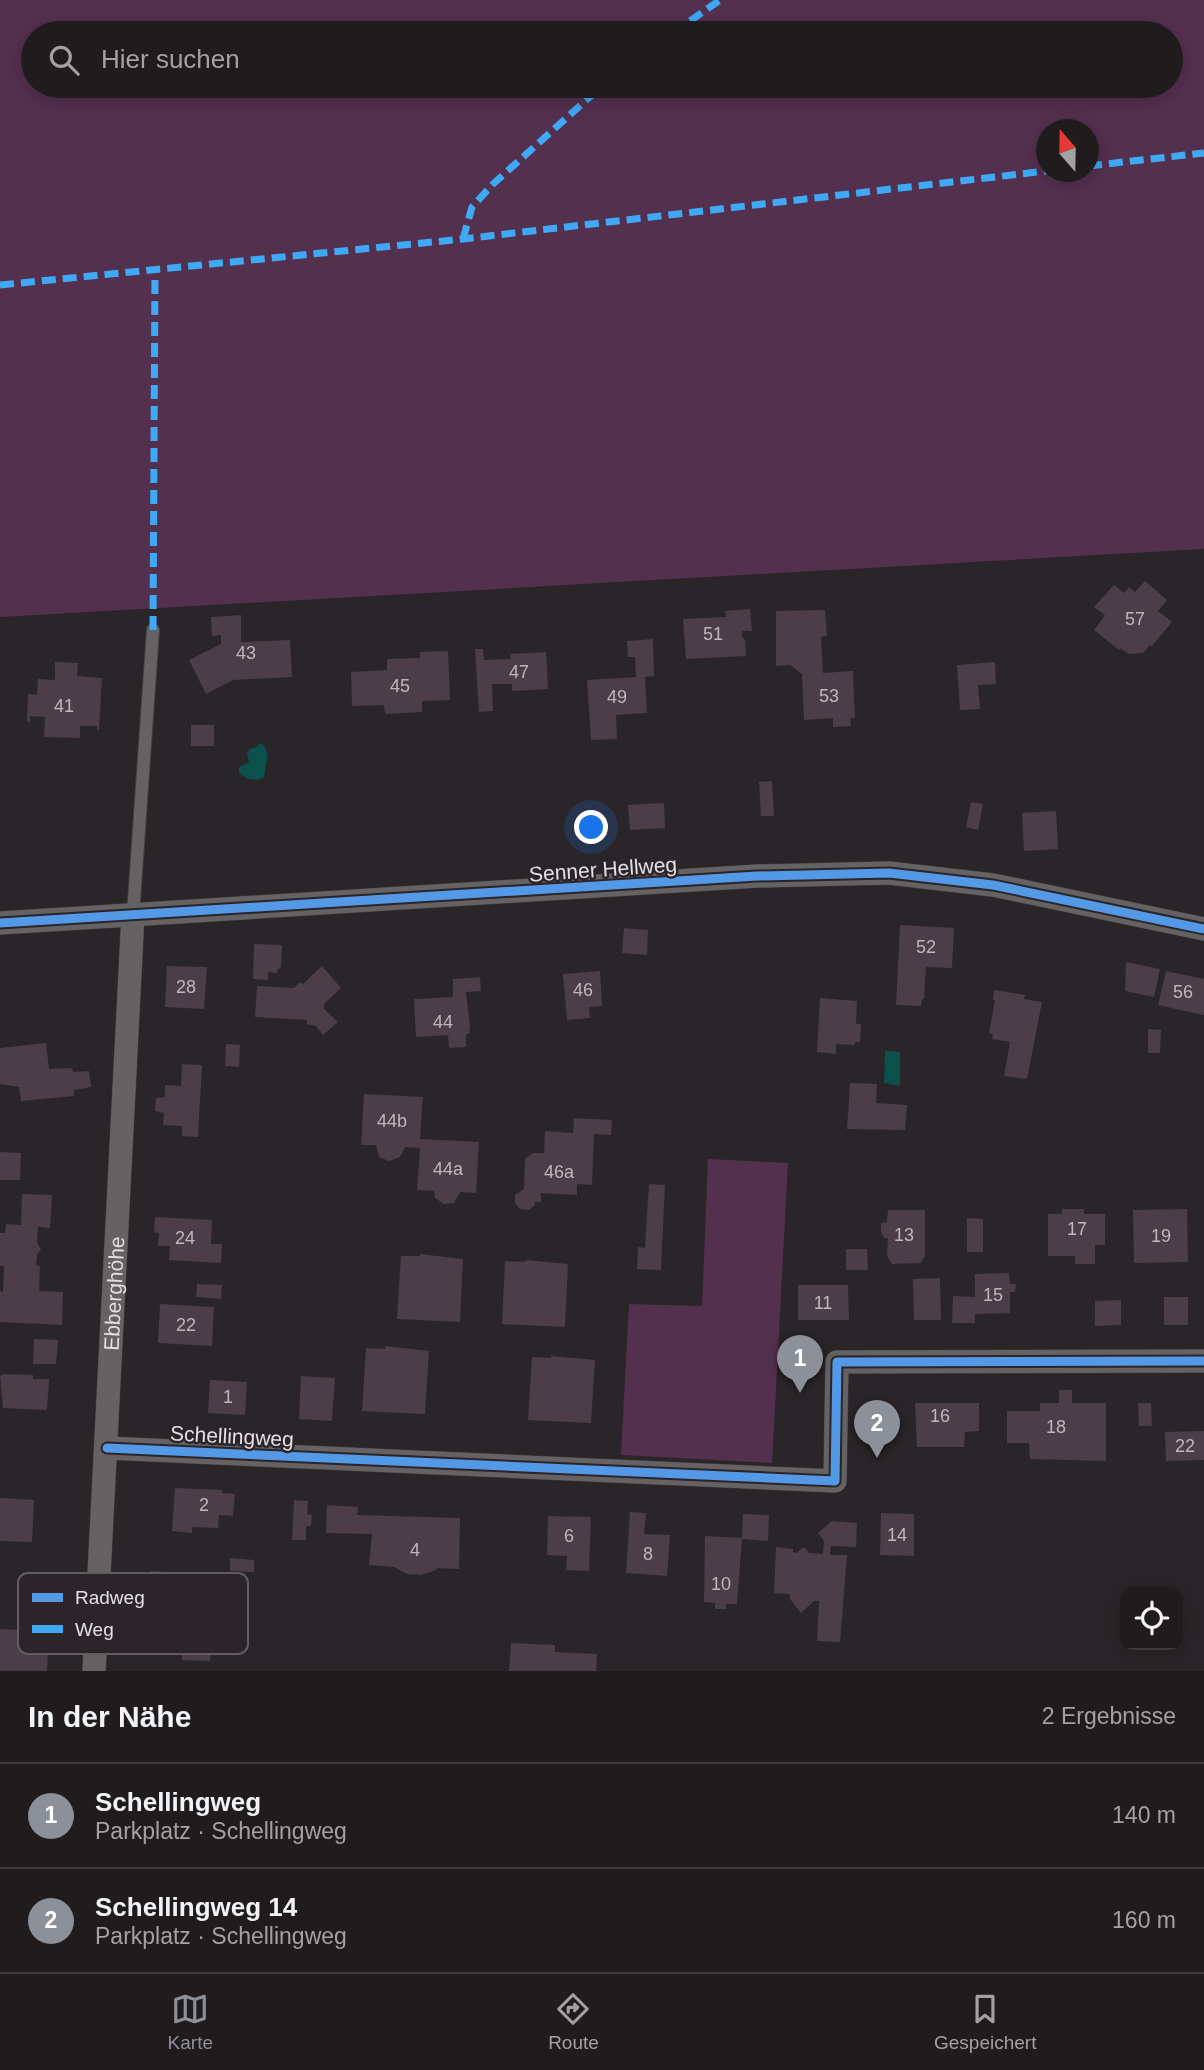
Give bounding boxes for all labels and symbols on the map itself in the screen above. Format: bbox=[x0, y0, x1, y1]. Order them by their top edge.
north arrow bbox=[1036, 119, 1099, 182]
house number: 57 bbox=[1125, 609, 1145, 629]
house number: 51 bbox=[703, 624, 723, 644]
house number: 43 bbox=[236, 643, 256, 663]
house number: 47 bbox=[509, 662, 529, 682]
house number: 45 bbox=[390, 676, 410, 696]
house number: 53 bbox=[819, 686, 839, 706]
house number: 49 bbox=[607, 687, 627, 707]
house number: 41 bbox=[54, 696, 74, 716]
your location bbox=[574, 810, 608, 844]
street label: Senner Hellweg bbox=[528, 852, 678, 886]
house number: 52 bbox=[916, 937, 936, 957]
house number: 28 bbox=[176, 977, 196, 997]
house number: 46 bbox=[573, 980, 593, 1000]
house number: 56 bbox=[1173, 982, 1193, 1002]
house number: 44 bbox=[433, 1012, 453, 1032]
house number: 44b bbox=[377, 1111, 407, 1131]
house number: 44a bbox=[433, 1159, 464, 1179]
house number: 46a bbox=[544, 1162, 575, 1182]
house number: 17 bbox=[1067, 1219, 1087, 1239]
house number: 13 bbox=[894, 1225, 914, 1245]
house number: 19 bbox=[1151, 1226, 1171, 1246]
house number: 24 bbox=[175, 1228, 195, 1248]
street label: Ebberghöhe bbox=[99, 1236, 128, 1351]
house number: 15 bbox=[983, 1285, 1003, 1305]
house number: 11 bbox=[814, 1293, 832, 1313]
house number: 22 bbox=[176, 1315, 196, 1335]
pin: 1 bbox=[777, 1335, 823, 1393]
house number: 1 bbox=[223, 1387, 233, 1407]
pin: 2 bbox=[854, 1400, 900, 1458]
house number: 16 bbox=[930, 1406, 950, 1426]
house number: 18 bbox=[1046, 1417, 1066, 1437]
street label: Schellingweg bbox=[170, 1421, 294, 1451]
house number: 22 bbox=[1175, 1436, 1195, 1456]
house number: 2 bbox=[199, 1495, 209, 1515]
house number: 14 bbox=[887, 1525, 907, 1545]
house number: 6 bbox=[564, 1526, 574, 1546]
house number: 4 bbox=[410, 1540, 420, 1560]
house number: 8 bbox=[643, 1544, 653, 1564]
legend bbox=[18, 1573, 248, 1654]
house number: 10 bbox=[711, 1574, 731, 1594]
text: Radweg bbox=[75, 1587, 145, 1608]
text: Weg bbox=[75, 1619, 114, 1640]

